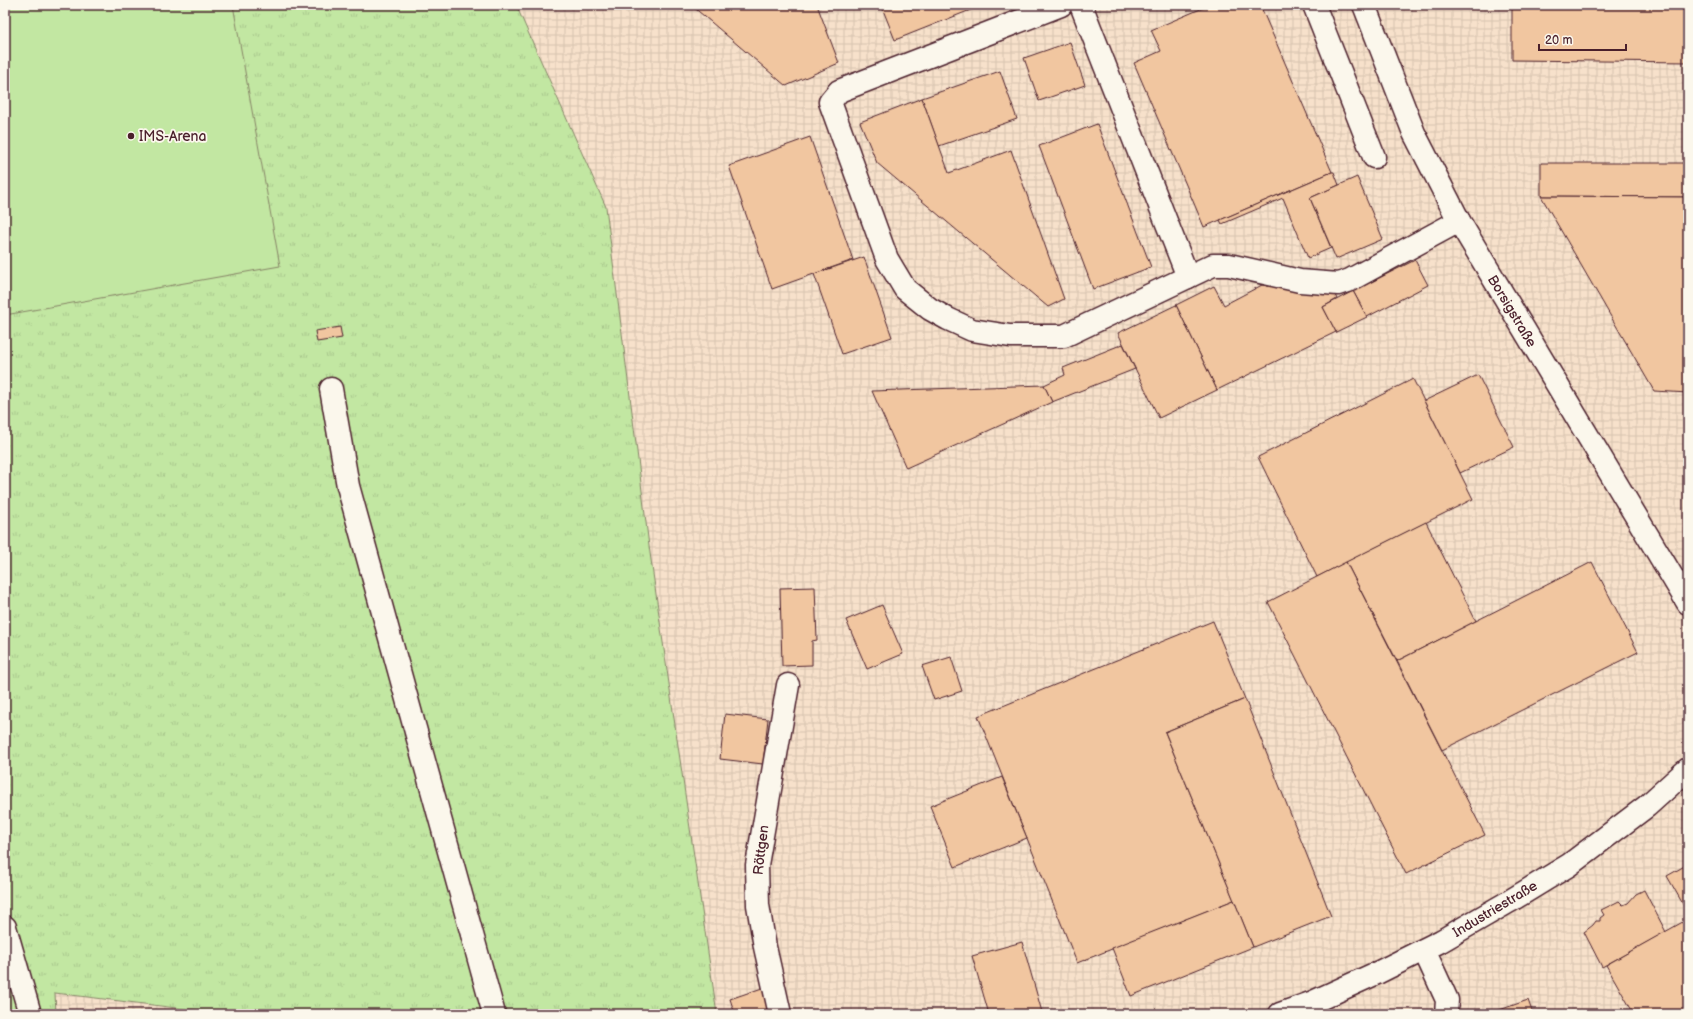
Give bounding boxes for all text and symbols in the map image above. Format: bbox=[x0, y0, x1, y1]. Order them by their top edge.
scale bar bbox=[1539, 26, 1626, 52]
text: 20 m bbox=[1545, 33, 1572, 48]
place label: IMS-Arena bbox=[139, 128, 206, 145]
marker: IMS-Arena bbox=[126, 131, 136, 141]
street label: Borsigstraße bbox=[1484, 272, 1540, 350]
street label: Röttgen bbox=[750, 824, 773, 876]
street label: Industriestraße bbox=[1449, 877, 1541, 941]

